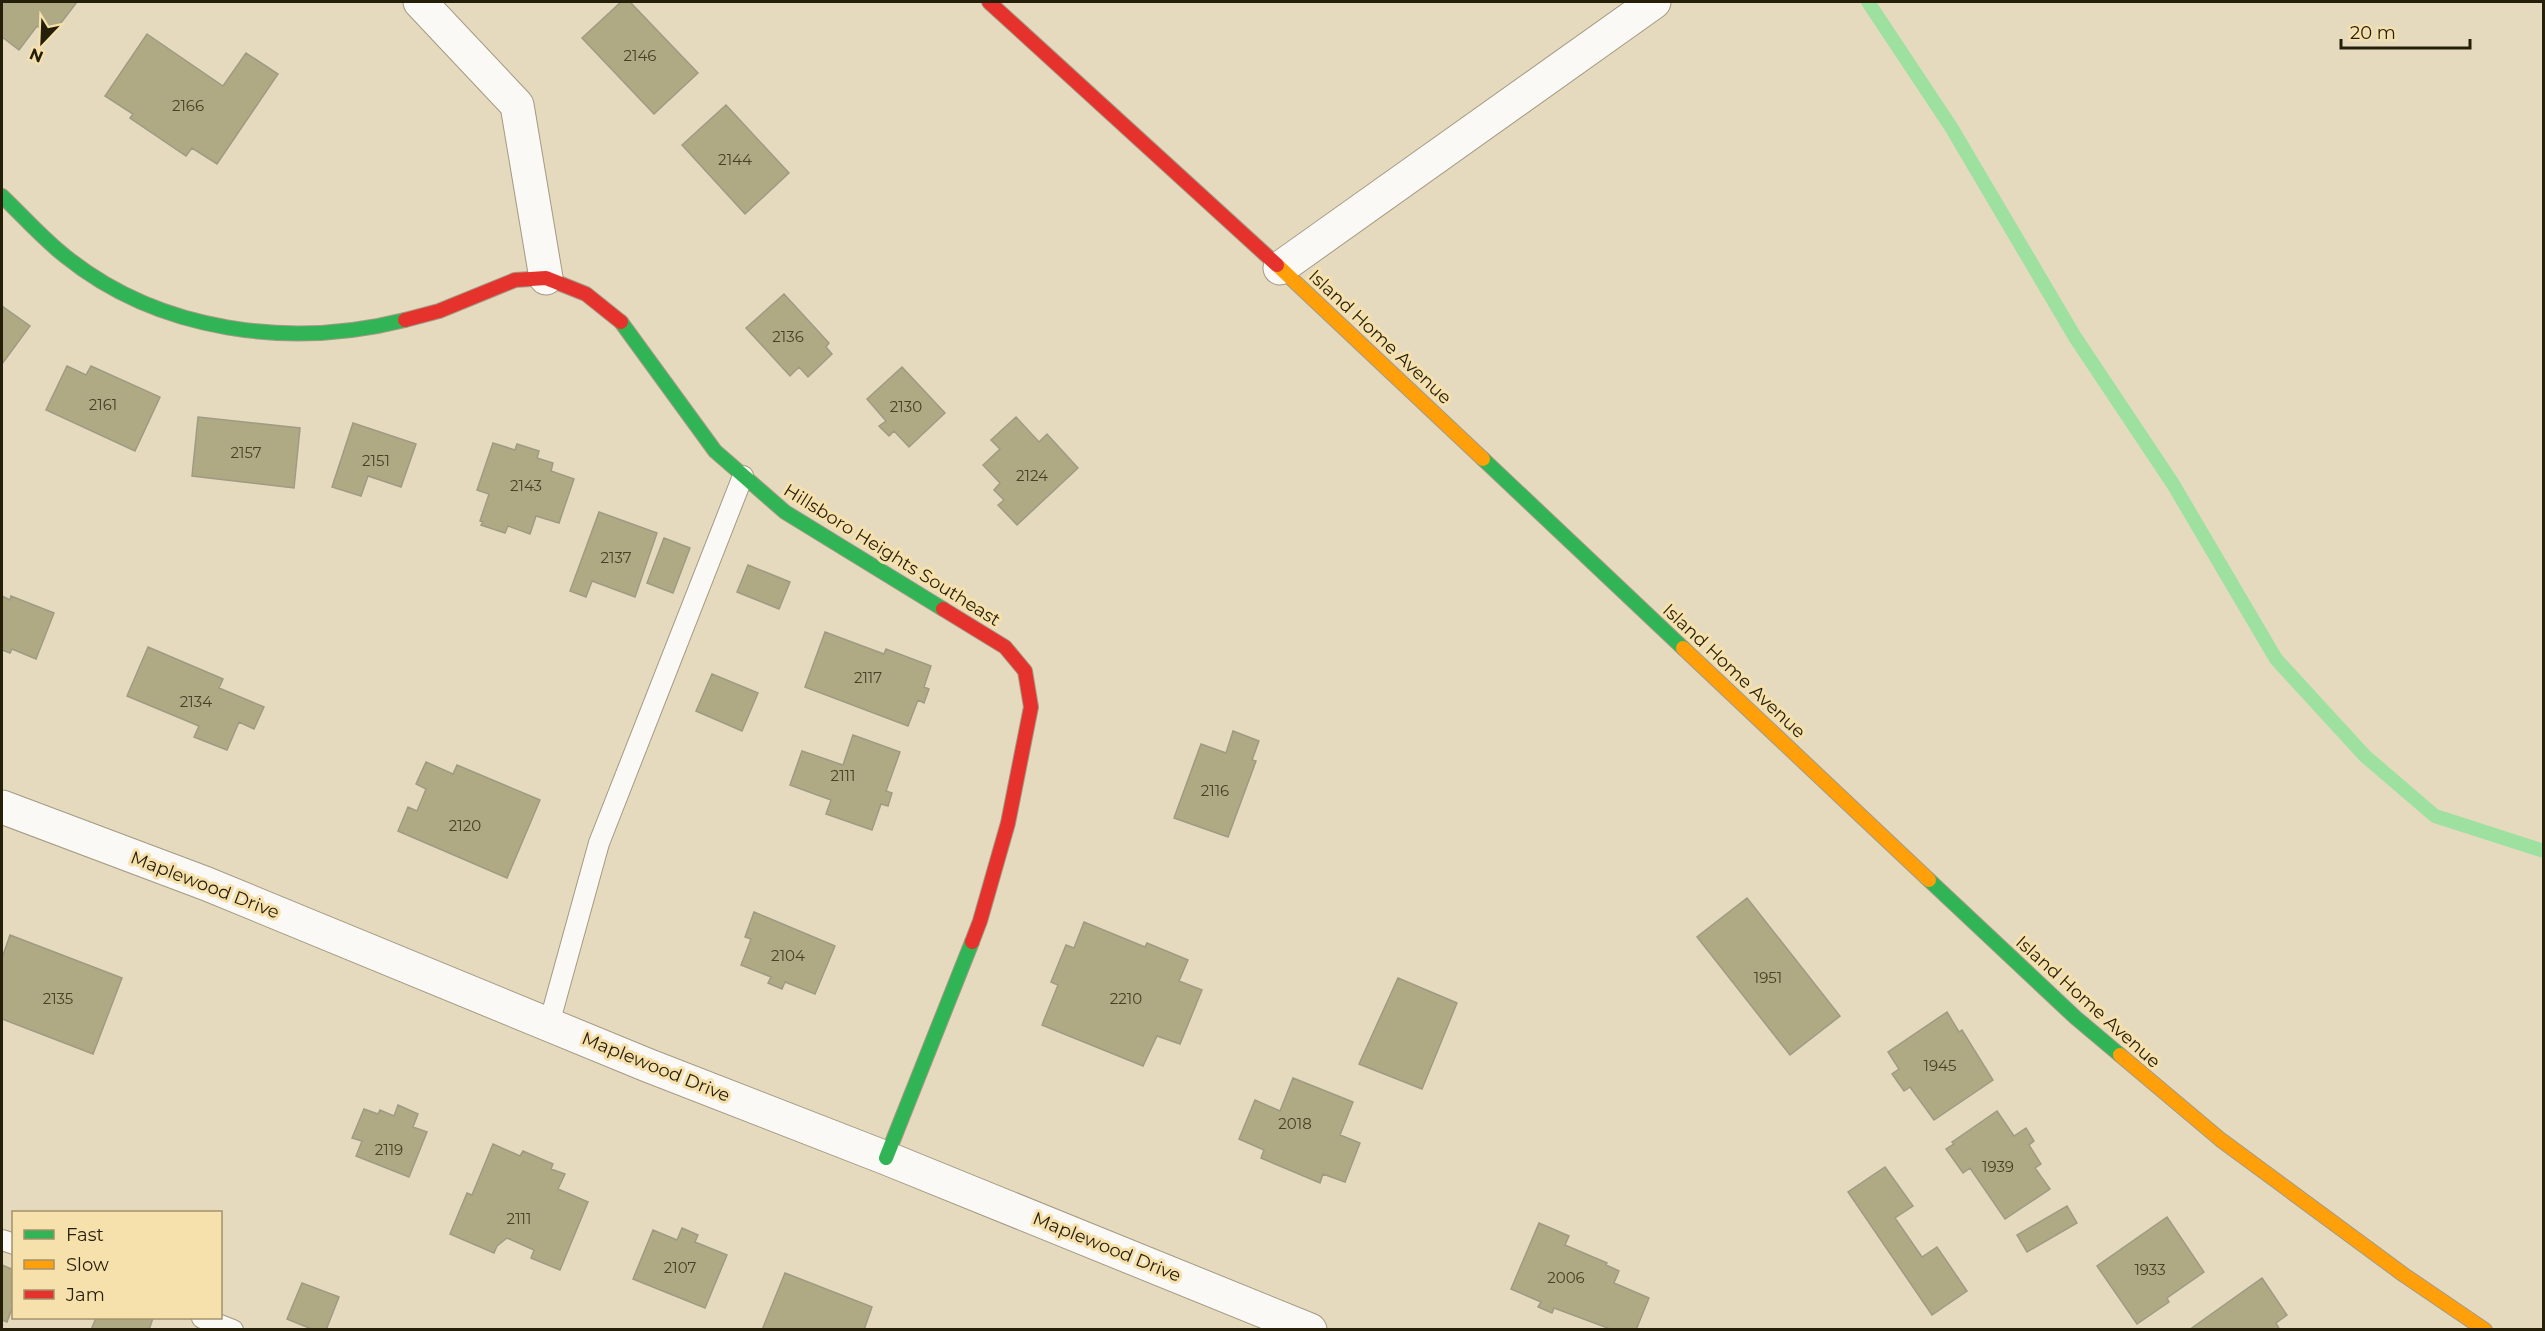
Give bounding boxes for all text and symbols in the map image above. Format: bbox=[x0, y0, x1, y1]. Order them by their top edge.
north arrow bbox=[12, 12, 72, 72]
scale bar bbox=[2341, 12, 2470, 50]
text: 20 m bbox=[2350, 22, 2396, 44]
text: N bbox=[27, 44, 46, 67]
house number: 2146 bbox=[624, 46, 657, 65]
house number: 2166 bbox=[172, 96, 204, 115]
house number: 2144 bbox=[718, 150, 752, 169]
street label: Island Home Avenue bbox=[1304, 265, 1456, 409]
house number: 2136 bbox=[772, 327, 804, 346]
house number: 2161 bbox=[89, 395, 117, 414]
house number: 2130 bbox=[890, 397, 922, 416]
house number: 2157 bbox=[230, 443, 262, 462]
house number: 2151 bbox=[362, 451, 390, 470]
house number: 2124 bbox=[1016, 466, 1048, 485]
house number: 2143 bbox=[510, 476, 542, 495]
street label: Hillsboro Heights Southeast bbox=[780, 479, 1004, 631]
house number: 2137 bbox=[600, 548, 632, 567]
street label: Island Home Avenue bbox=[1658, 599, 1810, 743]
house number: 2117 bbox=[854, 668, 882, 687]
house number: 2134 bbox=[180, 692, 212, 711]
house number: 2111 bbox=[831, 766, 855, 785]
house number: 2116 bbox=[1201, 781, 1229, 800]
house number: 2120 bbox=[449, 816, 481, 835]
street label: Maplewood Drive bbox=[127, 846, 283, 924]
street label: Island Home Avenue bbox=[2011, 931, 2165, 1073]
house number: 2104 bbox=[771, 946, 805, 965]
house number: 1951 bbox=[1754, 968, 1782, 987]
house number: 2135 bbox=[43, 989, 73, 1008]
house number: 2210 bbox=[1110, 989, 1142, 1008]
street label: Maplewood Drive bbox=[579, 1027, 733, 1107]
house number: 1945 bbox=[1924, 1056, 1956, 1075]
house number: 2018 bbox=[1278, 1114, 1312, 1133]
house number: 2119 bbox=[375, 1140, 403, 1159]
house number: 1939 bbox=[1982, 1157, 2014, 1176]
street label: Maplewood Drive bbox=[1030, 1207, 1184, 1287]
house number: 2111 bbox=[507, 1209, 531, 1228]
legend bbox=[12, 1211, 222, 1319]
text: Fast bbox=[66, 1224, 104, 1246]
text: Slow bbox=[66, 1254, 109, 1276]
house number: 2107 bbox=[664, 1258, 696, 1277]
house number: 1933 bbox=[2134, 1260, 2166, 1279]
house number: 2006 bbox=[1547, 1268, 1585, 1287]
text: Jam bbox=[65, 1284, 105, 1306]

